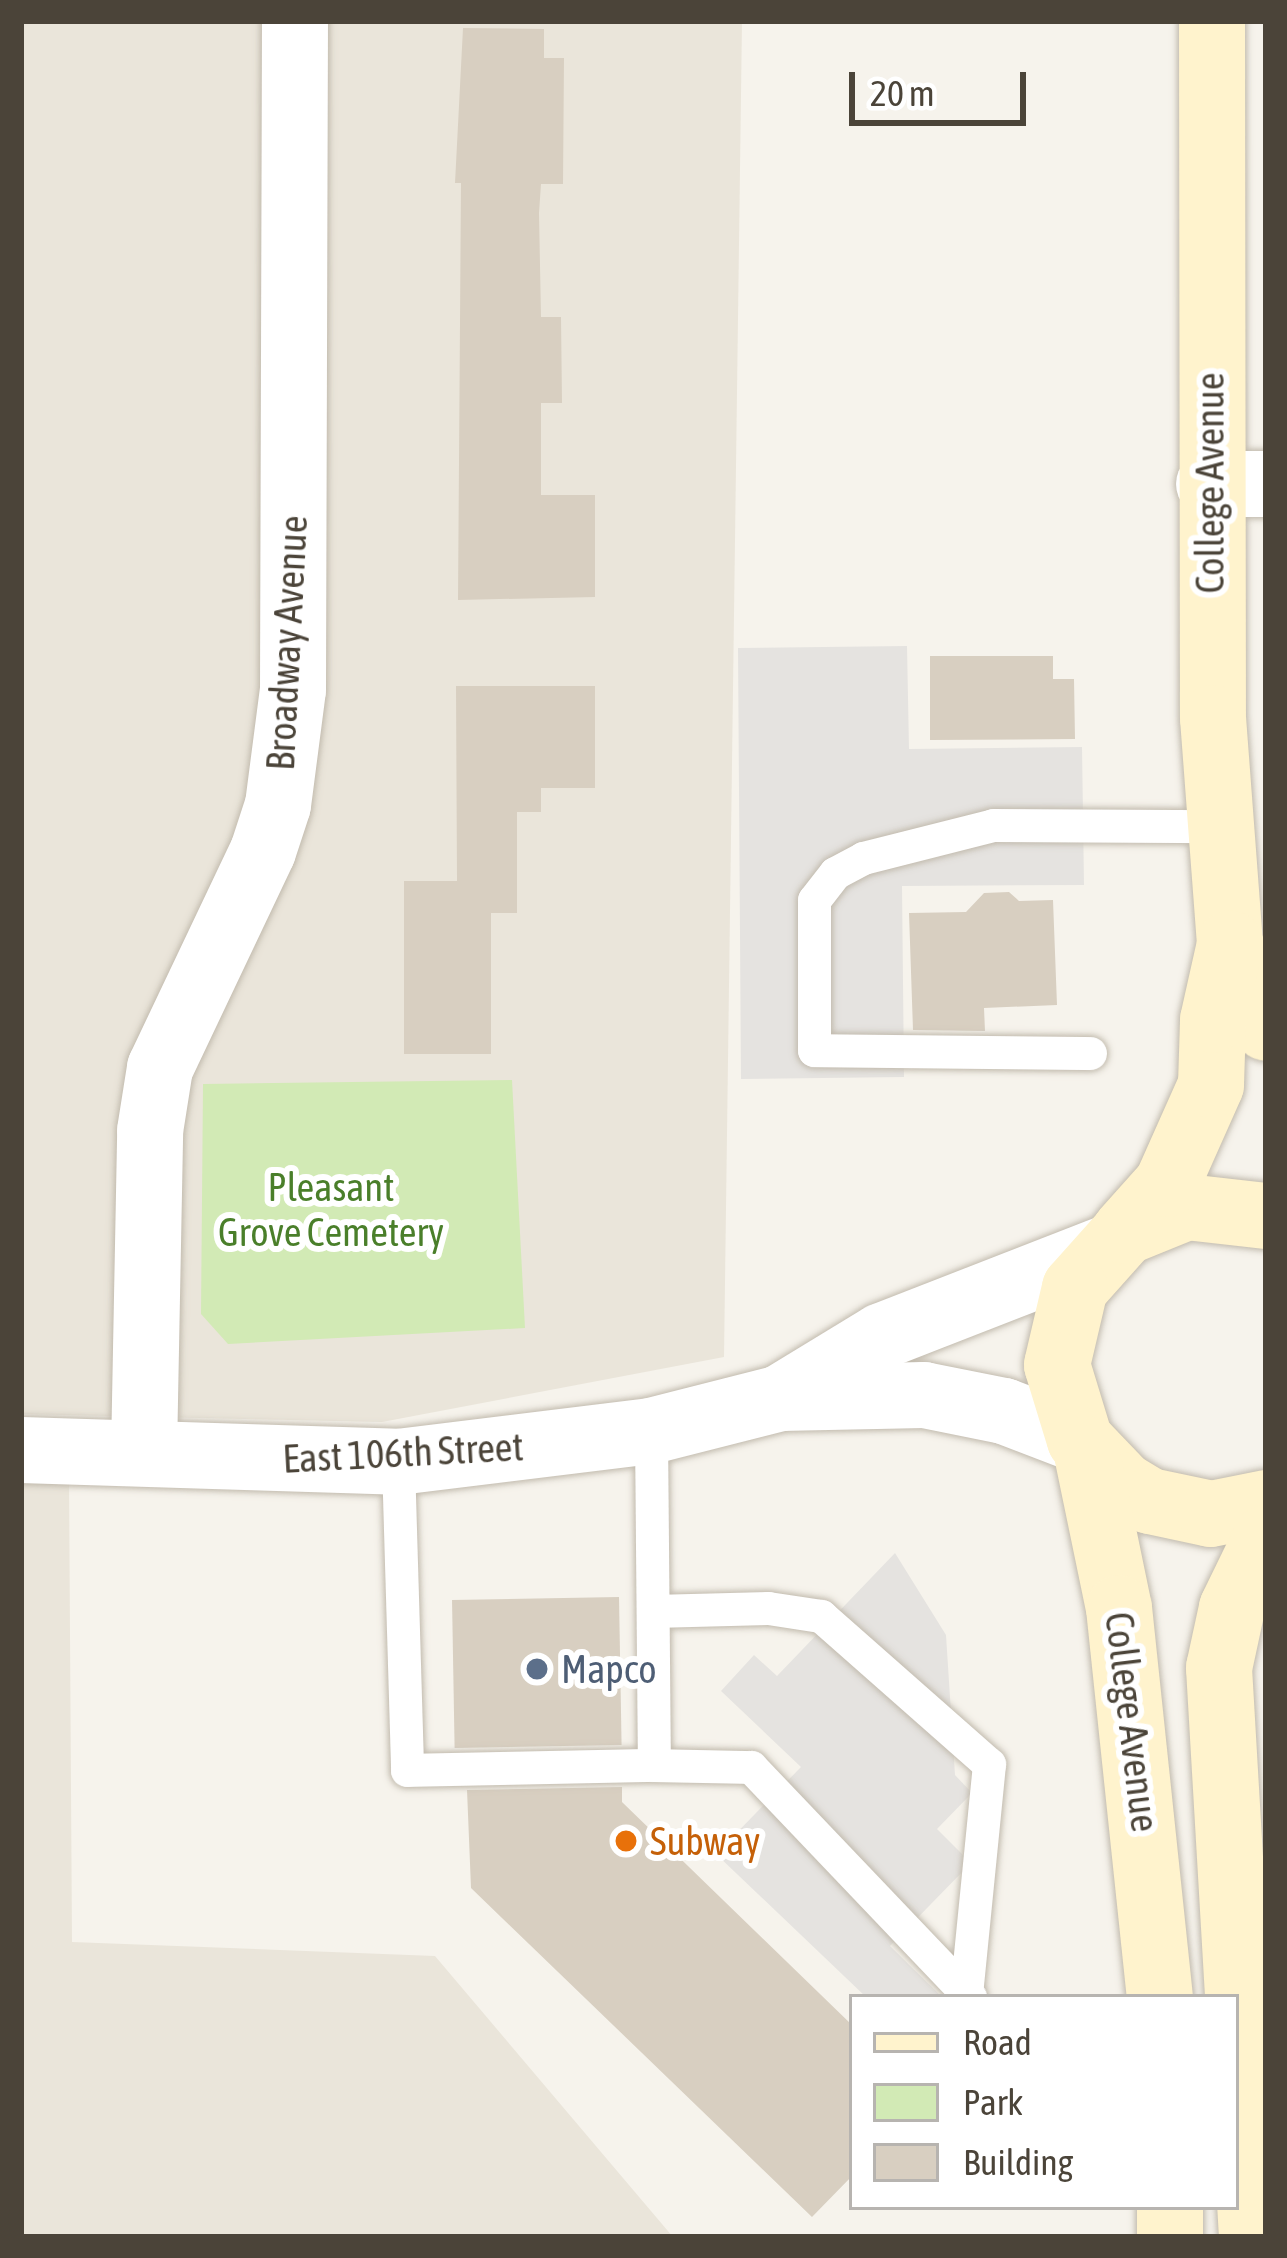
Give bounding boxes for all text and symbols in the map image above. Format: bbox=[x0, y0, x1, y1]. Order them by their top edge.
scale bar bbox=[855, 48, 1032, 122]
text: 20 m bbox=[870, 72, 935, 114]
street label: College Avenue bbox=[1187, 373, 1233, 593]
street label: Broadway Avenue bbox=[257, 514, 317, 772]
park label: Pleasant Grove Cemetery bbox=[218, 1165, 444, 1256]
street label: East 106th Street bbox=[281, 1423, 525, 1483]
street label: College Avenue bbox=[1095, 1610, 1169, 1834]
place label: Mapco bbox=[561, 1646, 657, 1692]
marker: Mapco bbox=[524, 1656, 550, 1682]
place label: Subway bbox=[650, 1818, 760, 1864]
marker: Subway bbox=[613, 1828, 639, 1854]
legend bbox=[849, 1994, 1239, 2210]
text: Road bbox=[963, 2021, 1032, 2063]
text: Park bbox=[963, 2081, 1023, 2123]
text: Building bbox=[963, 2141, 1073, 2183]

